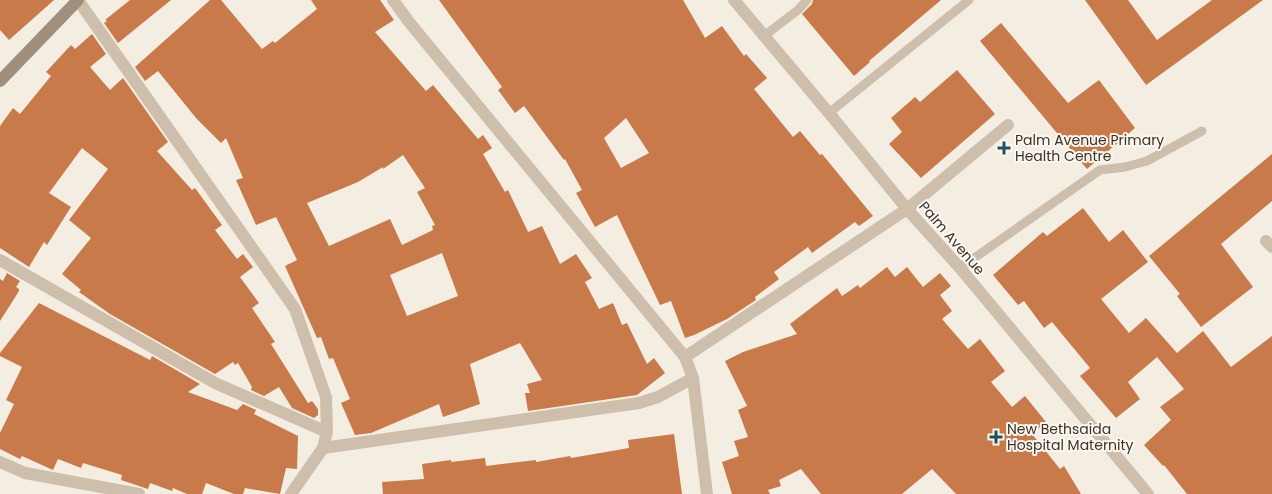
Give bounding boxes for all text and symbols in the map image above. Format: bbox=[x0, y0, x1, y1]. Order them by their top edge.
place label: Palm Avenue Primary Health Centre bbox=[1015, 130, 1164, 166]
marker: Palm Avenue Primary Health Centre bbox=[997, 141, 1011, 155]
street label: Palm Avenue bbox=[914, 197, 990, 279]
place label: New Bethsaida Hospital Maternity bbox=[1007, 419, 1134, 455]
marker: New Bethsaida Hospital Maternity bbox=[989, 430, 1003, 444]

